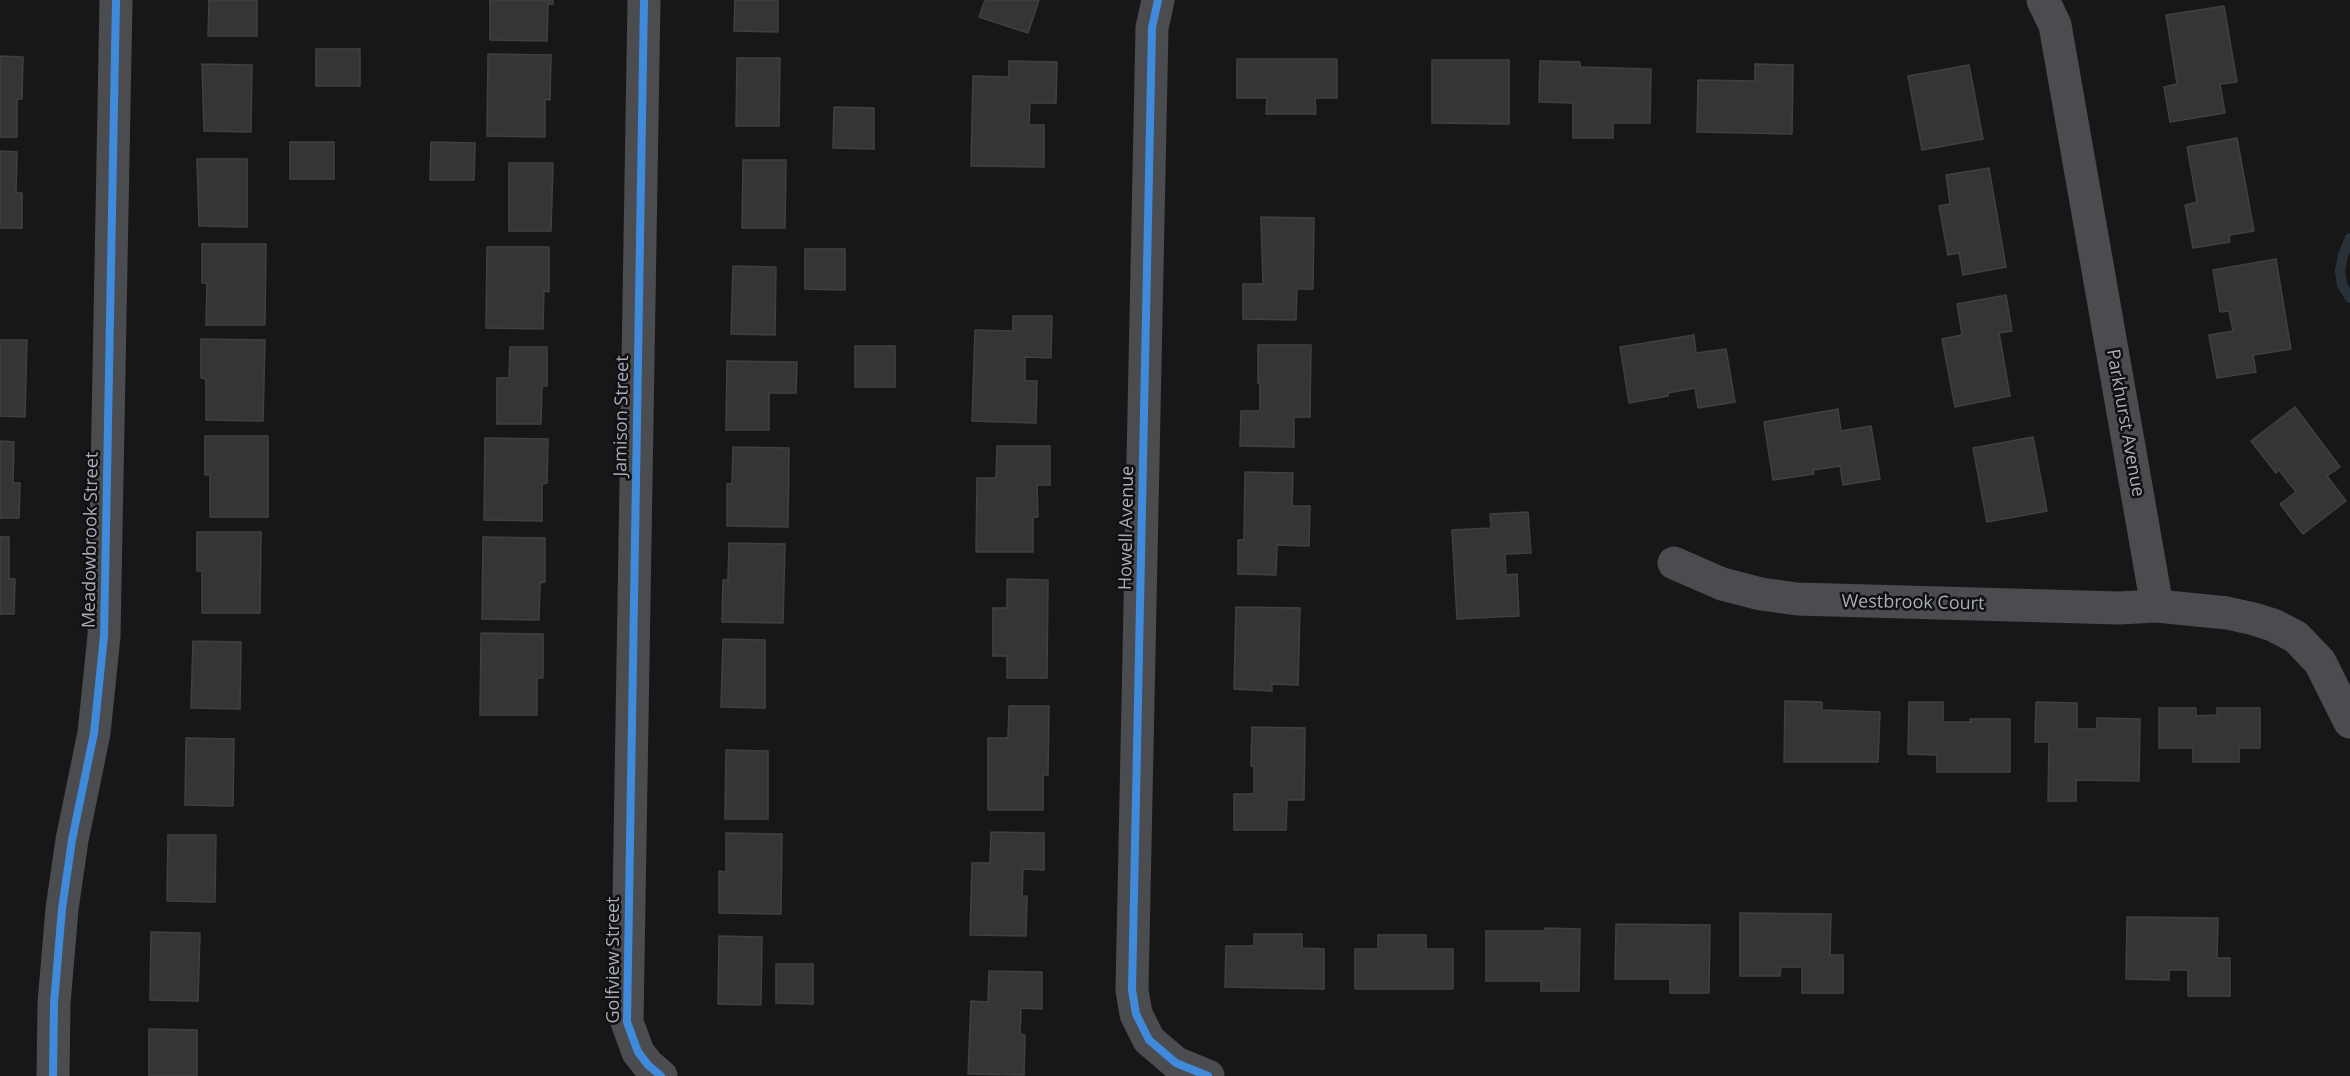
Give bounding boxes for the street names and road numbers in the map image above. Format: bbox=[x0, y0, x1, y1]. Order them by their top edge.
street label: Parkhurst Avenue bbox=[2101, 348, 2149, 498]
street label: Jamison Street bbox=[610, 355, 634, 477]
street label: Meadowbrook Street bbox=[79, 452, 103, 628]
street label: Howell Avenue bbox=[1115, 466, 1139, 590]
street label: Westbrook Court bbox=[1841, 591, 1985, 615]
street label: Golfview Street bbox=[603, 896, 625, 1024]

